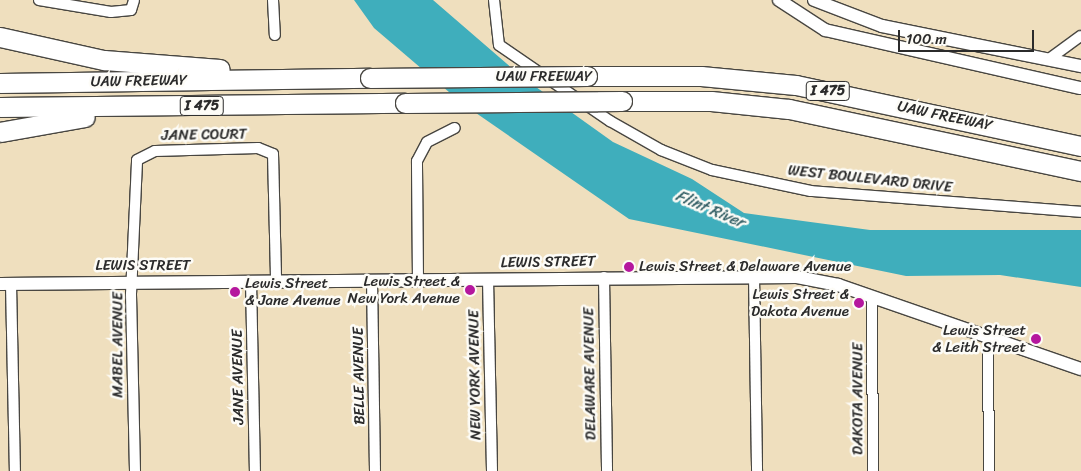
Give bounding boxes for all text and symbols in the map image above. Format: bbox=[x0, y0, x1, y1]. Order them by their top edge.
scale bar bbox=[901, 20, 1037, 52]
text: 100 m bbox=[906, 26, 947, 52]
street label: UAW FREEWAY bbox=[495, 68, 593, 86]
street label: UAW FREEWAY bbox=[90, 71, 188, 91]
road number: I 475 bbox=[806, 80, 850, 102]
road number: I 475 bbox=[180, 94, 224, 118]
street label: UAW FREEWAY bbox=[895, 97, 995, 135]
street label: JANE COURT bbox=[161, 125, 247, 145]
street label: WEST BOULEVARD DRIVE bbox=[786, 161, 954, 197]
water label: Flint River bbox=[673, 186, 747, 232]
street label: LEWIS STREET bbox=[500, 252, 596, 272]
street label: LEWIS STREET bbox=[96, 257, 190, 275]
place label: Lewis Street & Delaware Avenue bbox=[639, 258, 852, 276]
marker: Lewis Street & Delaware Avenue bbox=[623, 261, 635, 273]
place label: Lewis Street & New York Avenue bbox=[347, 272, 460, 307]
place label: Lewis Street & Jane Avenue bbox=[245, 274, 341, 309]
marker: Lewis Street & New York Avenue bbox=[464, 284, 476, 296]
place label: Lewis Street & Dakota Avenue bbox=[751, 285, 849, 320]
marker: Lewis Street & Jane Avenue bbox=[229, 286, 241, 298]
street label: MABEL AVENUE bbox=[109, 292, 127, 398]
marker: Lewis Street & Dakota Avenue bbox=[853, 297, 865, 309]
street label: DELAWARE AVENUE bbox=[580, 308, 600, 440]
street label: NEW YORK AVENUE bbox=[465, 310, 485, 440]
place label: Lewis Street & Leith Street bbox=[932, 321, 1026, 356]
street label: BELLE AVENUE bbox=[349, 327, 369, 425]
street label: JANE AVENUE bbox=[228, 329, 248, 425]
marker: Lewis Street & Leith Street bbox=[1030, 333, 1042, 345]
street label: DAKOTA AVENUE bbox=[849, 343, 867, 455]

